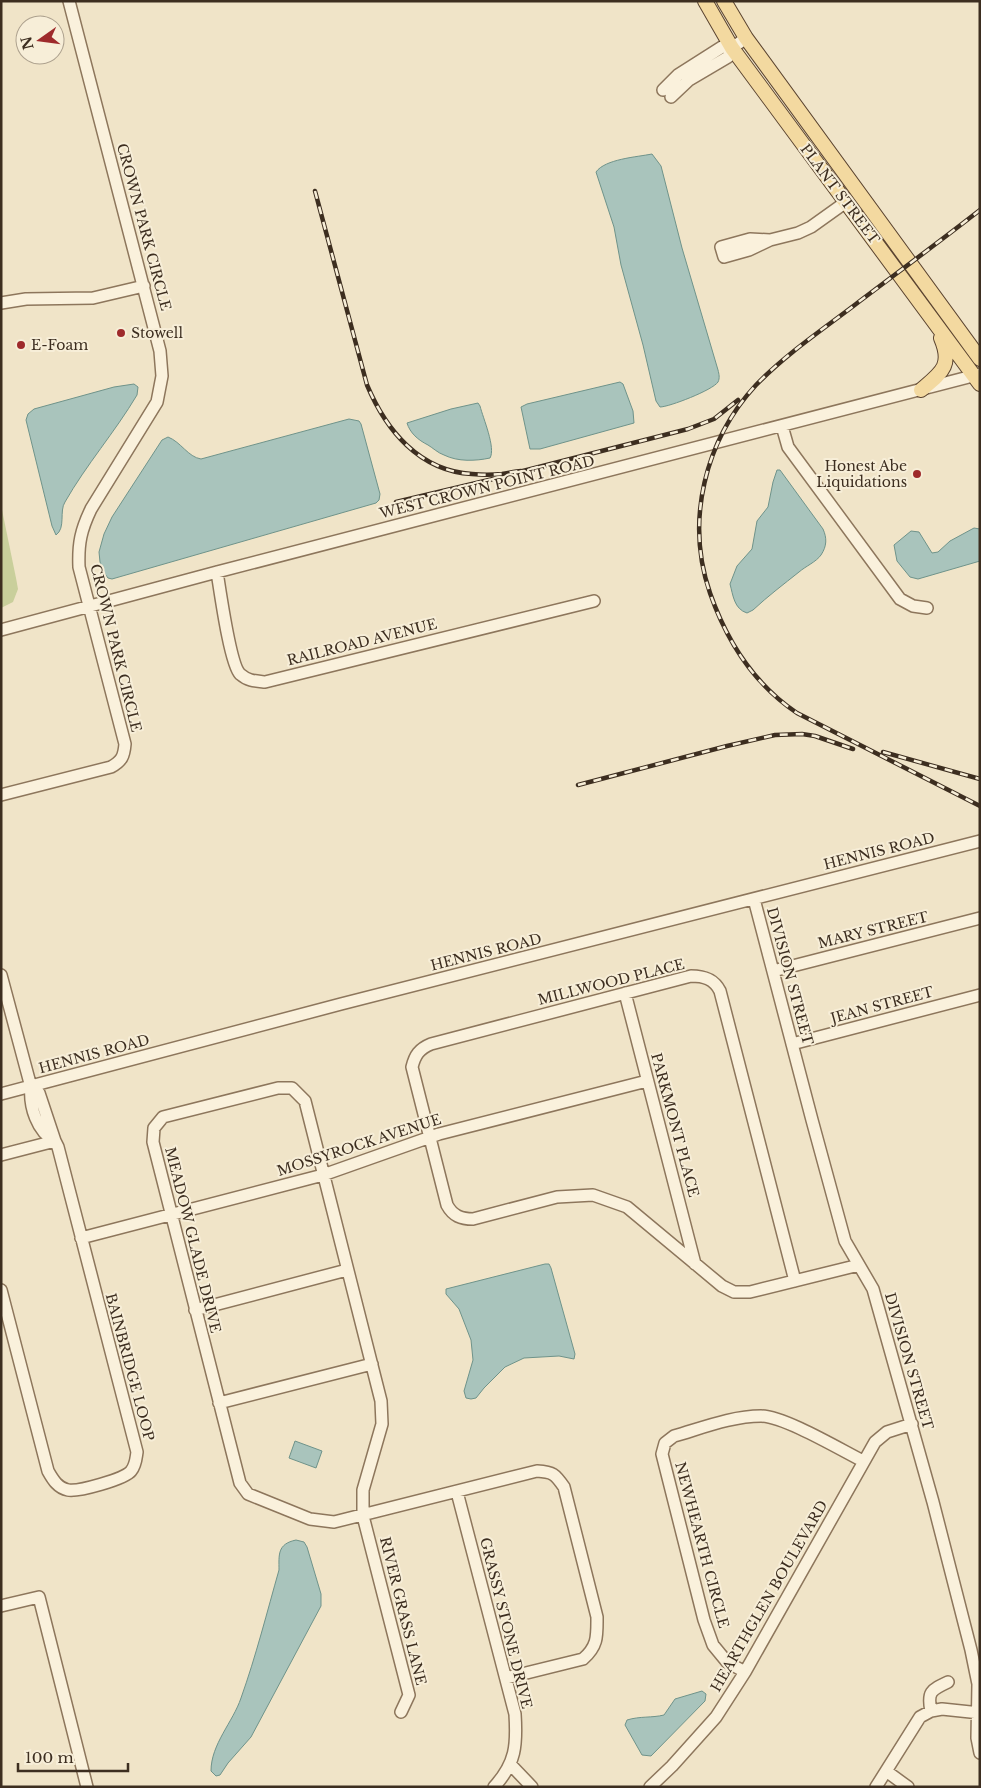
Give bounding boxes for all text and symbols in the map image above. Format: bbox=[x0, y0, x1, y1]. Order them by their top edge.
north arrow bbox=[15, 15, 65, 65]
text: N bbox=[17, 35, 38, 52]
street label: PLANT STREET bbox=[796, 140, 884, 248]
street label: CROWN PARK CIRCLE bbox=[113, 141, 175, 313]
place label: Stowell bbox=[131, 324, 183, 342]
marker: Stowell bbox=[115, 327, 127, 339]
place label: E-Foam bbox=[31, 336, 88, 354]
marker: E-Foam bbox=[15, 339, 27, 351]
street label: WEST CROWN POINT ROAD bbox=[377, 452, 596, 523]
place label: Honest Abe Liquidations bbox=[816, 457, 907, 491]
marker: Honest Abe Liquidations bbox=[911, 468, 923, 480]
street label: CROWN PARK CIRCLE bbox=[86, 562, 146, 734]
street label: RAILROAD AVENUE bbox=[285, 615, 439, 669]
street label: HENNIS ROAD bbox=[822, 828, 936, 874]
street label: DIVISION STREET bbox=[763, 905, 817, 1047]
street label: MARY STREET bbox=[816, 908, 930, 952]
street label: HENNIS ROAD bbox=[429, 929, 543, 975]
street label: MILLWOOD PLACE bbox=[536, 955, 686, 1009]
street label: JEAN STREET bbox=[827, 983, 935, 1028]
street label: HENNIS ROAD bbox=[37, 1031, 151, 1077]
street label: PARKMONT PLACE bbox=[647, 1051, 703, 1199]
street label: MOSSYROCK AVENUE bbox=[275, 1110, 443, 1180]
street label: MEADOW GLADE DRIVE bbox=[161, 1145, 225, 1335]
street label: DIVISION STREET bbox=[881, 1290, 937, 1432]
street label: BAINBRIDGE LOOP bbox=[102, 1291, 158, 1443]
street label: NEWHEARTH CIRCLE bbox=[671, 1460, 733, 1630]
street label: HEARTHGLEN BOULEVARD bbox=[707, 1497, 831, 1695]
street label: RIVER GRASS LANE bbox=[376, 1535, 430, 1687]
street label: GRASSY STONE DRIVE bbox=[476, 1536, 536, 1710]
scale bar bbox=[18, 1740, 128, 1772]
text: 100 m bbox=[25, 1748, 74, 1767]

